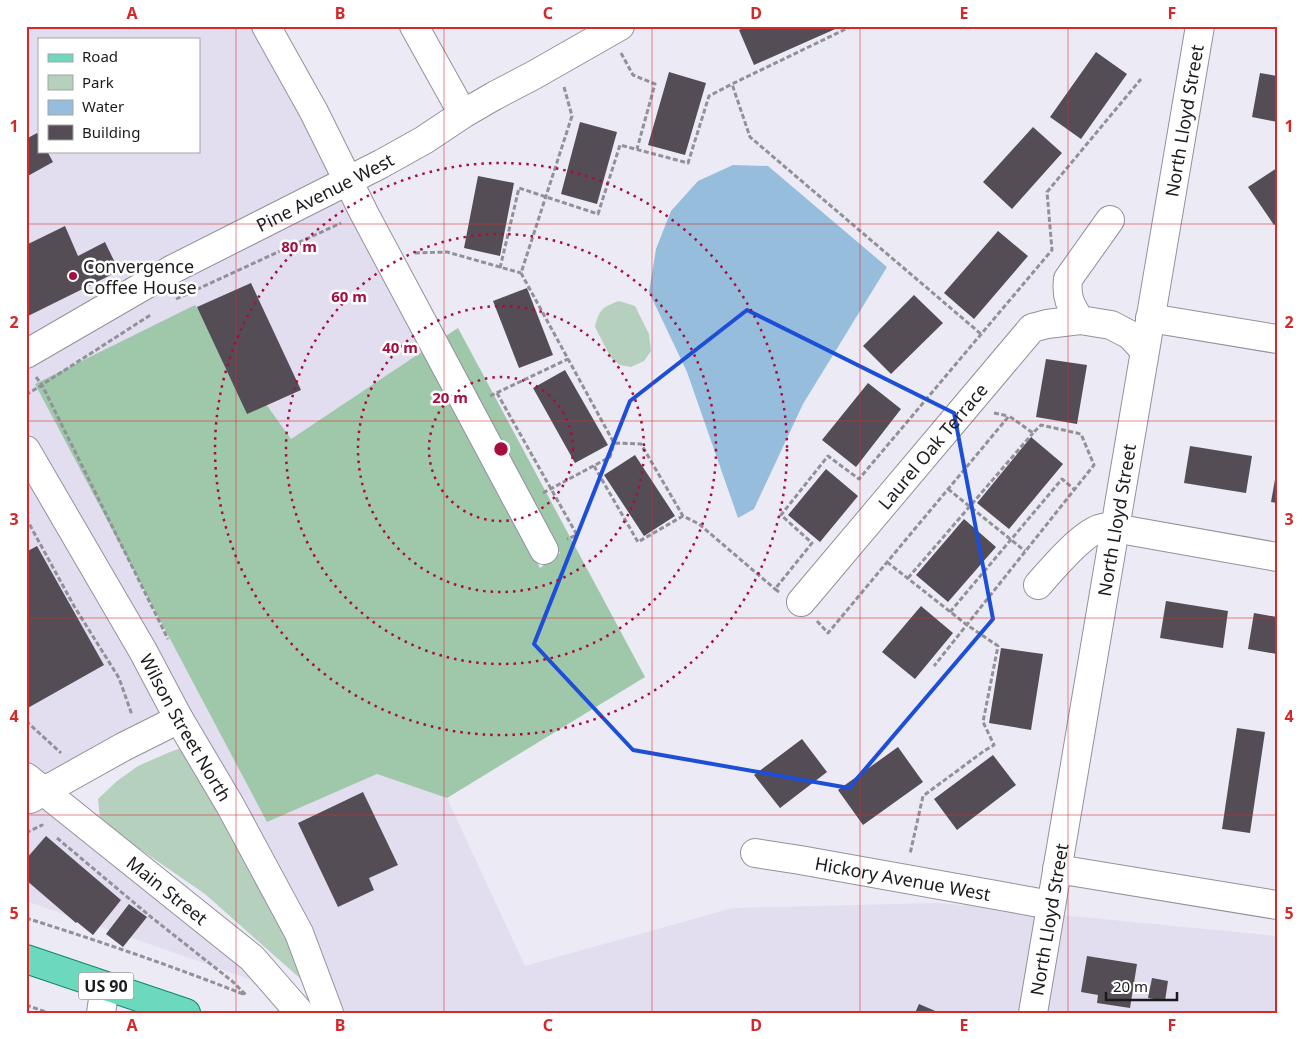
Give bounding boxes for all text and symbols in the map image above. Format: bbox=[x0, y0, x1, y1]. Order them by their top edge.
text: A bbox=[126, 2, 138, 24]
text: B bbox=[335, 2, 345, 24]
text: C bbox=[543, 2, 553, 24]
text: D bbox=[750, 2, 762, 24]
text: E bbox=[960, 2, 969, 24]
text: F bbox=[1168, 2, 1176, 24]
legend bbox=[38, 38, 200, 152]
street label: North Lloyd Street bbox=[1159, 42, 1209, 199]
text: Road bbox=[82, 46, 118, 66]
text: Park bbox=[82, 72, 114, 92]
text: Water bbox=[82, 96, 124, 116]
text: 1 bbox=[9, 115, 19, 137]
text: 1 bbox=[1284, 115, 1294, 137]
text: Building bbox=[82, 122, 140, 142]
street label: Pine Avenue West bbox=[252, 147, 398, 237]
text: 80 m bbox=[281, 236, 317, 256]
place label: Convergence Coffee House bbox=[83, 254, 197, 299]
marker: Convergence Coffee House bbox=[67, 270, 79, 282]
text: 60 m bbox=[331, 286, 367, 306]
text: 2 bbox=[9, 311, 19, 333]
text: 2 bbox=[1284, 311, 1294, 333]
text: 40 m bbox=[382, 337, 418, 357]
street label: Laurel Oak Terrace bbox=[872, 378, 993, 514]
text: 20 m bbox=[432, 387, 468, 407]
centre of rings bbox=[492, 440, 510, 458]
street label: North Lloyd Street bbox=[1092, 441, 1141, 598]
text: 3 bbox=[9, 508, 19, 530]
text: 3 bbox=[1284, 508, 1294, 530]
street label: Wilson Street North bbox=[134, 649, 237, 806]
text: 4 bbox=[9, 705, 19, 727]
text: 4 bbox=[1284, 705, 1294, 727]
street label: North Lloyd Street bbox=[1024, 841, 1074, 997]
street label: Main Street bbox=[122, 850, 213, 930]
street label: Hickory Avenue West bbox=[813, 851, 993, 906]
text: 5 bbox=[9, 902, 19, 924]
text: 5 bbox=[1284, 902, 1294, 924]
scale bar bbox=[1106, 969, 1177, 1001]
road number: US 90 bbox=[78, 972, 134, 999]
text: 20 m bbox=[1113, 976, 1148, 996]
text: A bbox=[126, 1014, 138, 1036]
text: B bbox=[335, 1014, 345, 1036]
text: C bbox=[543, 1014, 553, 1036]
text: D bbox=[750, 1014, 762, 1036]
text: E bbox=[960, 1014, 969, 1036]
text: F bbox=[1168, 1014, 1176, 1036]

